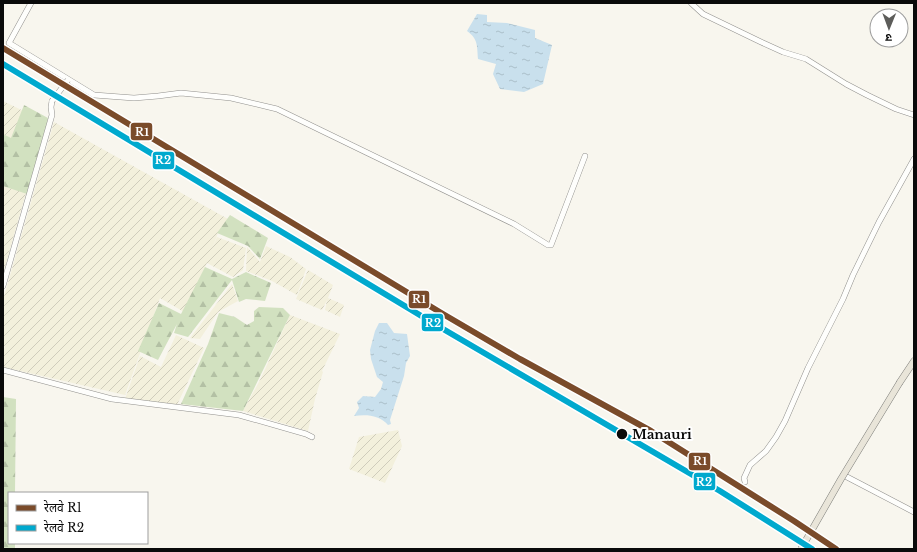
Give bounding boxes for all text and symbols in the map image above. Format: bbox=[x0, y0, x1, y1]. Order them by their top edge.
north arrow bbox=[869, 8, 909, 48]
text: उ bbox=[885, 31, 892, 45]
line badge: R1 bbox=[130, 122, 153, 141]
text: R1 bbox=[135, 125, 149, 139]
line badge: R2 bbox=[152, 151, 175, 170]
text: R2 bbox=[155, 153, 171, 167]
line badge: R1 bbox=[408, 290, 430, 309]
text: R1 bbox=[412, 292, 426, 306]
line badge: R2 bbox=[421, 313, 444, 332]
text: R2 bbox=[425, 316, 441, 330]
place label: Manauri bbox=[632, 426, 692, 443]
marker: Manauri bbox=[615, 427, 629, 441]
line badge: R1 bbox=[688, 452, 711, 471]
text: R1 bbox=[693, 454, 707, 468]
line badge: R2 bbox=[693, 472, 716, 491]
text: R2 bbox=[696, 475, 712, 489]
legend bbox=[8, 492, 148, 544]
text: रेलवे R1 bbox=[44, 500, 82, 515]
text: रेलवे R2 bbox=[44, 520, 84, 535]

